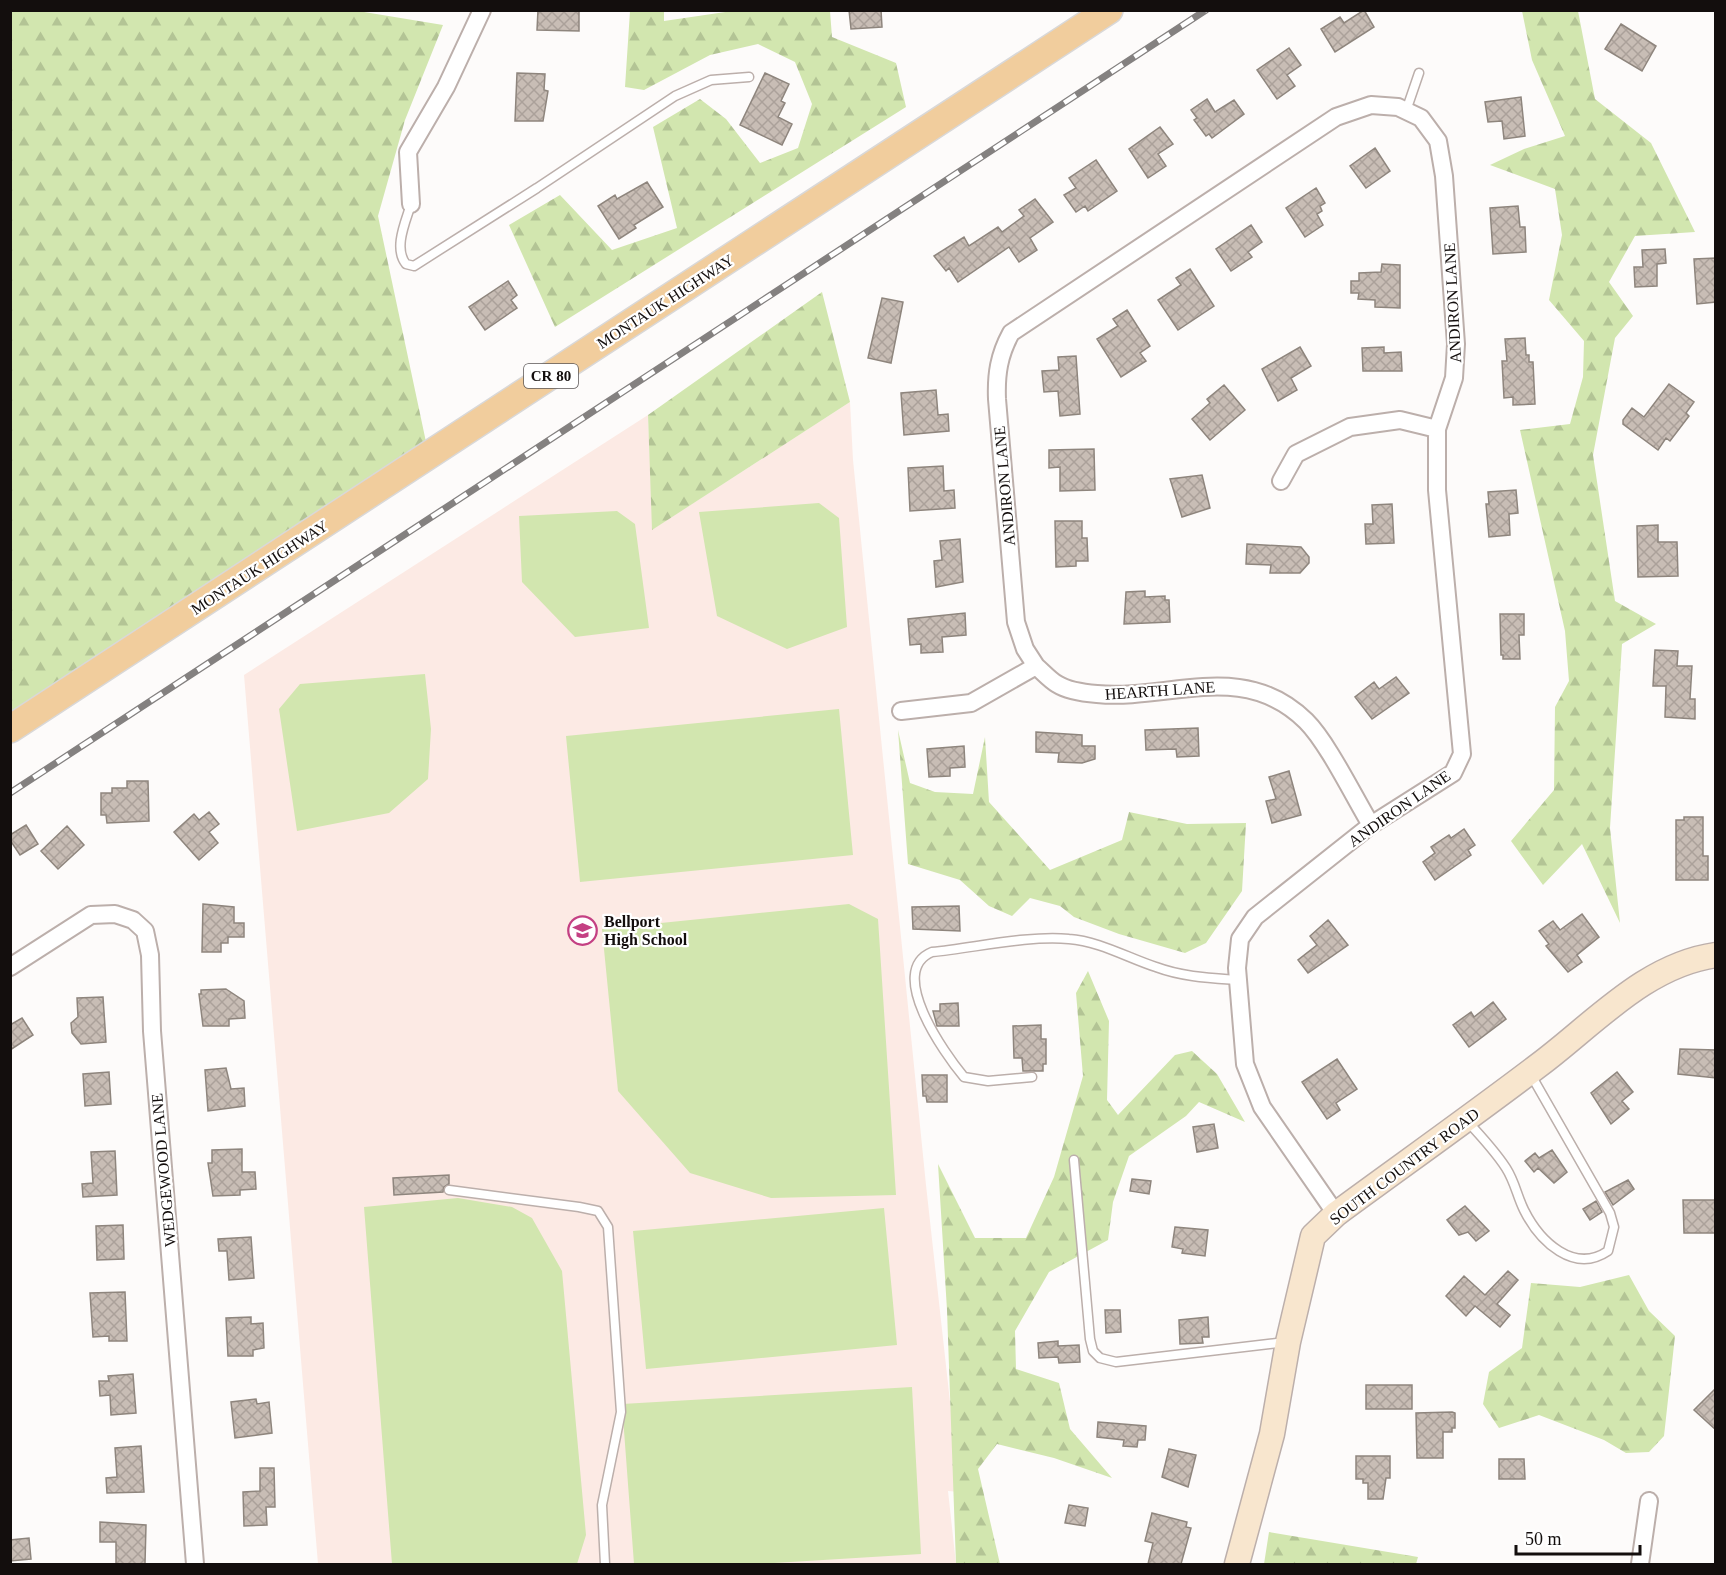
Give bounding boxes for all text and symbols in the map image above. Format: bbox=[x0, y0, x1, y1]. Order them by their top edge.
street label: ANDIRON LANE bbox=[1441, 242, 1464, 364]
street label: MONTAUK HIGHWAY bbox=[594, 251, 737, 352]
road number: CR 80 bbox=[524, 364, 578, 388]
street label: ANDIRON LANE bbox=[991, 425, 1018, 547]
street label: MONTAUK HIGHWAY bbox=[188, 517, 331, 618]
street label: HEARTH LANE bbox=[1104, 678, 1216, 703]
street label: ANDIRON LANE bbox=[1345, 767, 1453, 850]
place label: Bellport High School bbox=[604, 913, 688, 949]
school or university icon: Bellport High School bbox=[567, 914, 599, 946]
street label: WEDGEWOOD LANE bbox=[148, 1092, 179, 1247]
street label: SOUTH COUNTRY ROAD bbox=[1326, 1105, 1482, 1228]
scale bar bbox=[1516, 1518, 1640, 1556]
text: 50 m bbox=[1525, 1529, 1562, 1549]

